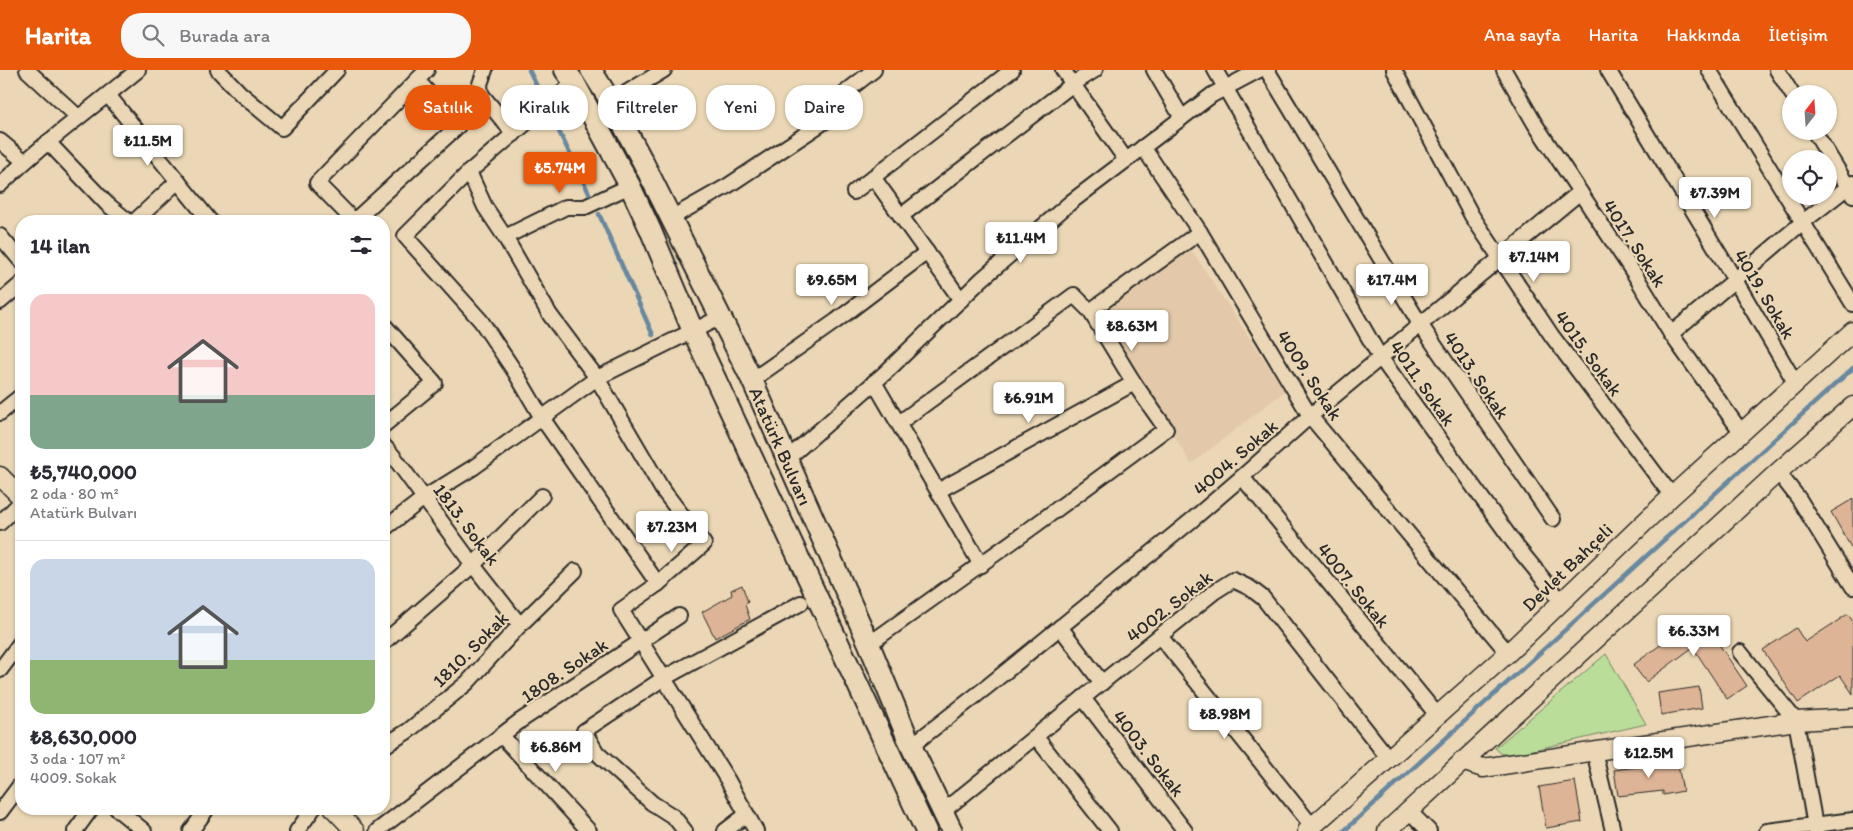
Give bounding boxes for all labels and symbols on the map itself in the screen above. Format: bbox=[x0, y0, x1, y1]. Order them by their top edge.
north arrow bbox=[1782, 85, 1838, 140]
pin: ₺11.5M bbox=[107, 124, 189, 167]
pin: ₺5.74M bbox=[519, 152, 601, 194]
pin: ₺7.39M bbox=[1674, 176, 1756, 219]
street label: 4017. Sokak bbox=[1598, 195, 1672, 292]
pin: ₺11.4M bbox=[980, 222, 1062, 264]
pin: ₺7.14M bbox=[1493, 240, 1575, 283]
street label: 4019. Sokak bbox=[1729, 245, 1800, 343]
pin: ₺9.65M bbox=[791, 264, 873, 306]
pin: ₺17.4M bbox=[1351, 264, 1433, 306]
street label: 4015. Sokak bbox=[1550, 306, 1628, 401]
pin: ₺8.63M bbox=[1091, 310, 1173, 352]
street label: 4009. Sokak bbox=[1272, 326, 1347, 425]
street label: 4013. Sokak bbox=[1439, 327, 1514, 424]
street label: 4011. Sokak bbox=[1385, 336, 1461, 431]
pin: ₺6.91M bbox=[988, 382, 1070, 424]
street label: Atatürk Bulvarı bbox=[744, 383, 817, 509]
street label: 4004. Sokak bbox=[1188, 414, 1283, 500]
street label: 1813. Sokak bbox=[428, 479, 505, 570]
pin: ₺7.23M bbox=[631, 510, 713, 553]
street label: Devlet Bahçeli bbox=[1517, 519, 1617, 616]
street label: 4007. Sokak bbox=[1312, 538, 1395, 633]
street label: 4002. Sokak bbox=[1122, 565, 1217, 647]
street label: 1810. Sokak bbox=[428, 606, 513, 692]
pin: ₺6.33M bbox=[1653, 614, 1735, 657]
street label: 1808. Sokak bbox=[517, 633, 612, 708]
pin: ₺8.98M bbox=[1184, 698, 1266, 740]
street label: 4003. Sokak bbox=[1108, 705, 1190, 801]
pin: ₺6.86M bbox=[515, 730, 597, 773]
pin: ₺12.5M bbox=[1608, 736, 1690, 779]

